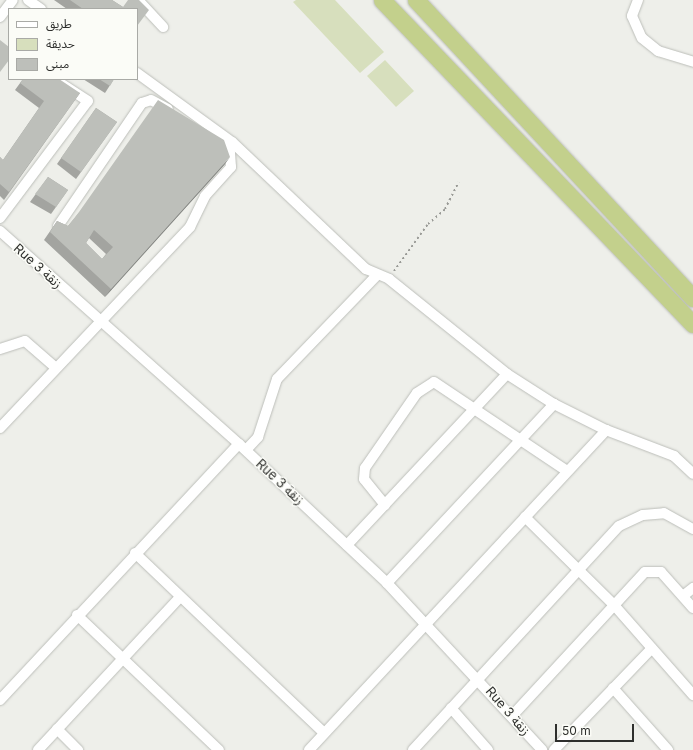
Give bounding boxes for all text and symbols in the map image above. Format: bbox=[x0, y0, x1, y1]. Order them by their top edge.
legend bbox=[8, 8, 138, 80]
text: طريق bbox=[46, 16, 72, 31]
text: حديقة bbox=[46, 36, 75, 51]
text: مبنى bbox=[46, 56, 69, 71]
street label: Rue 3 زنقة bbox=[11, 240, 65, 292]
street label: Rue 3 زنقة bbox=[253, 456, 307, 508]
street label: Rue 3 زنقة bbox=[483, 683, 533, 739]
scale bar bbox=[557, 716, 636, 742]
text: 50 m bbox=[562, 723, 591, 738]

